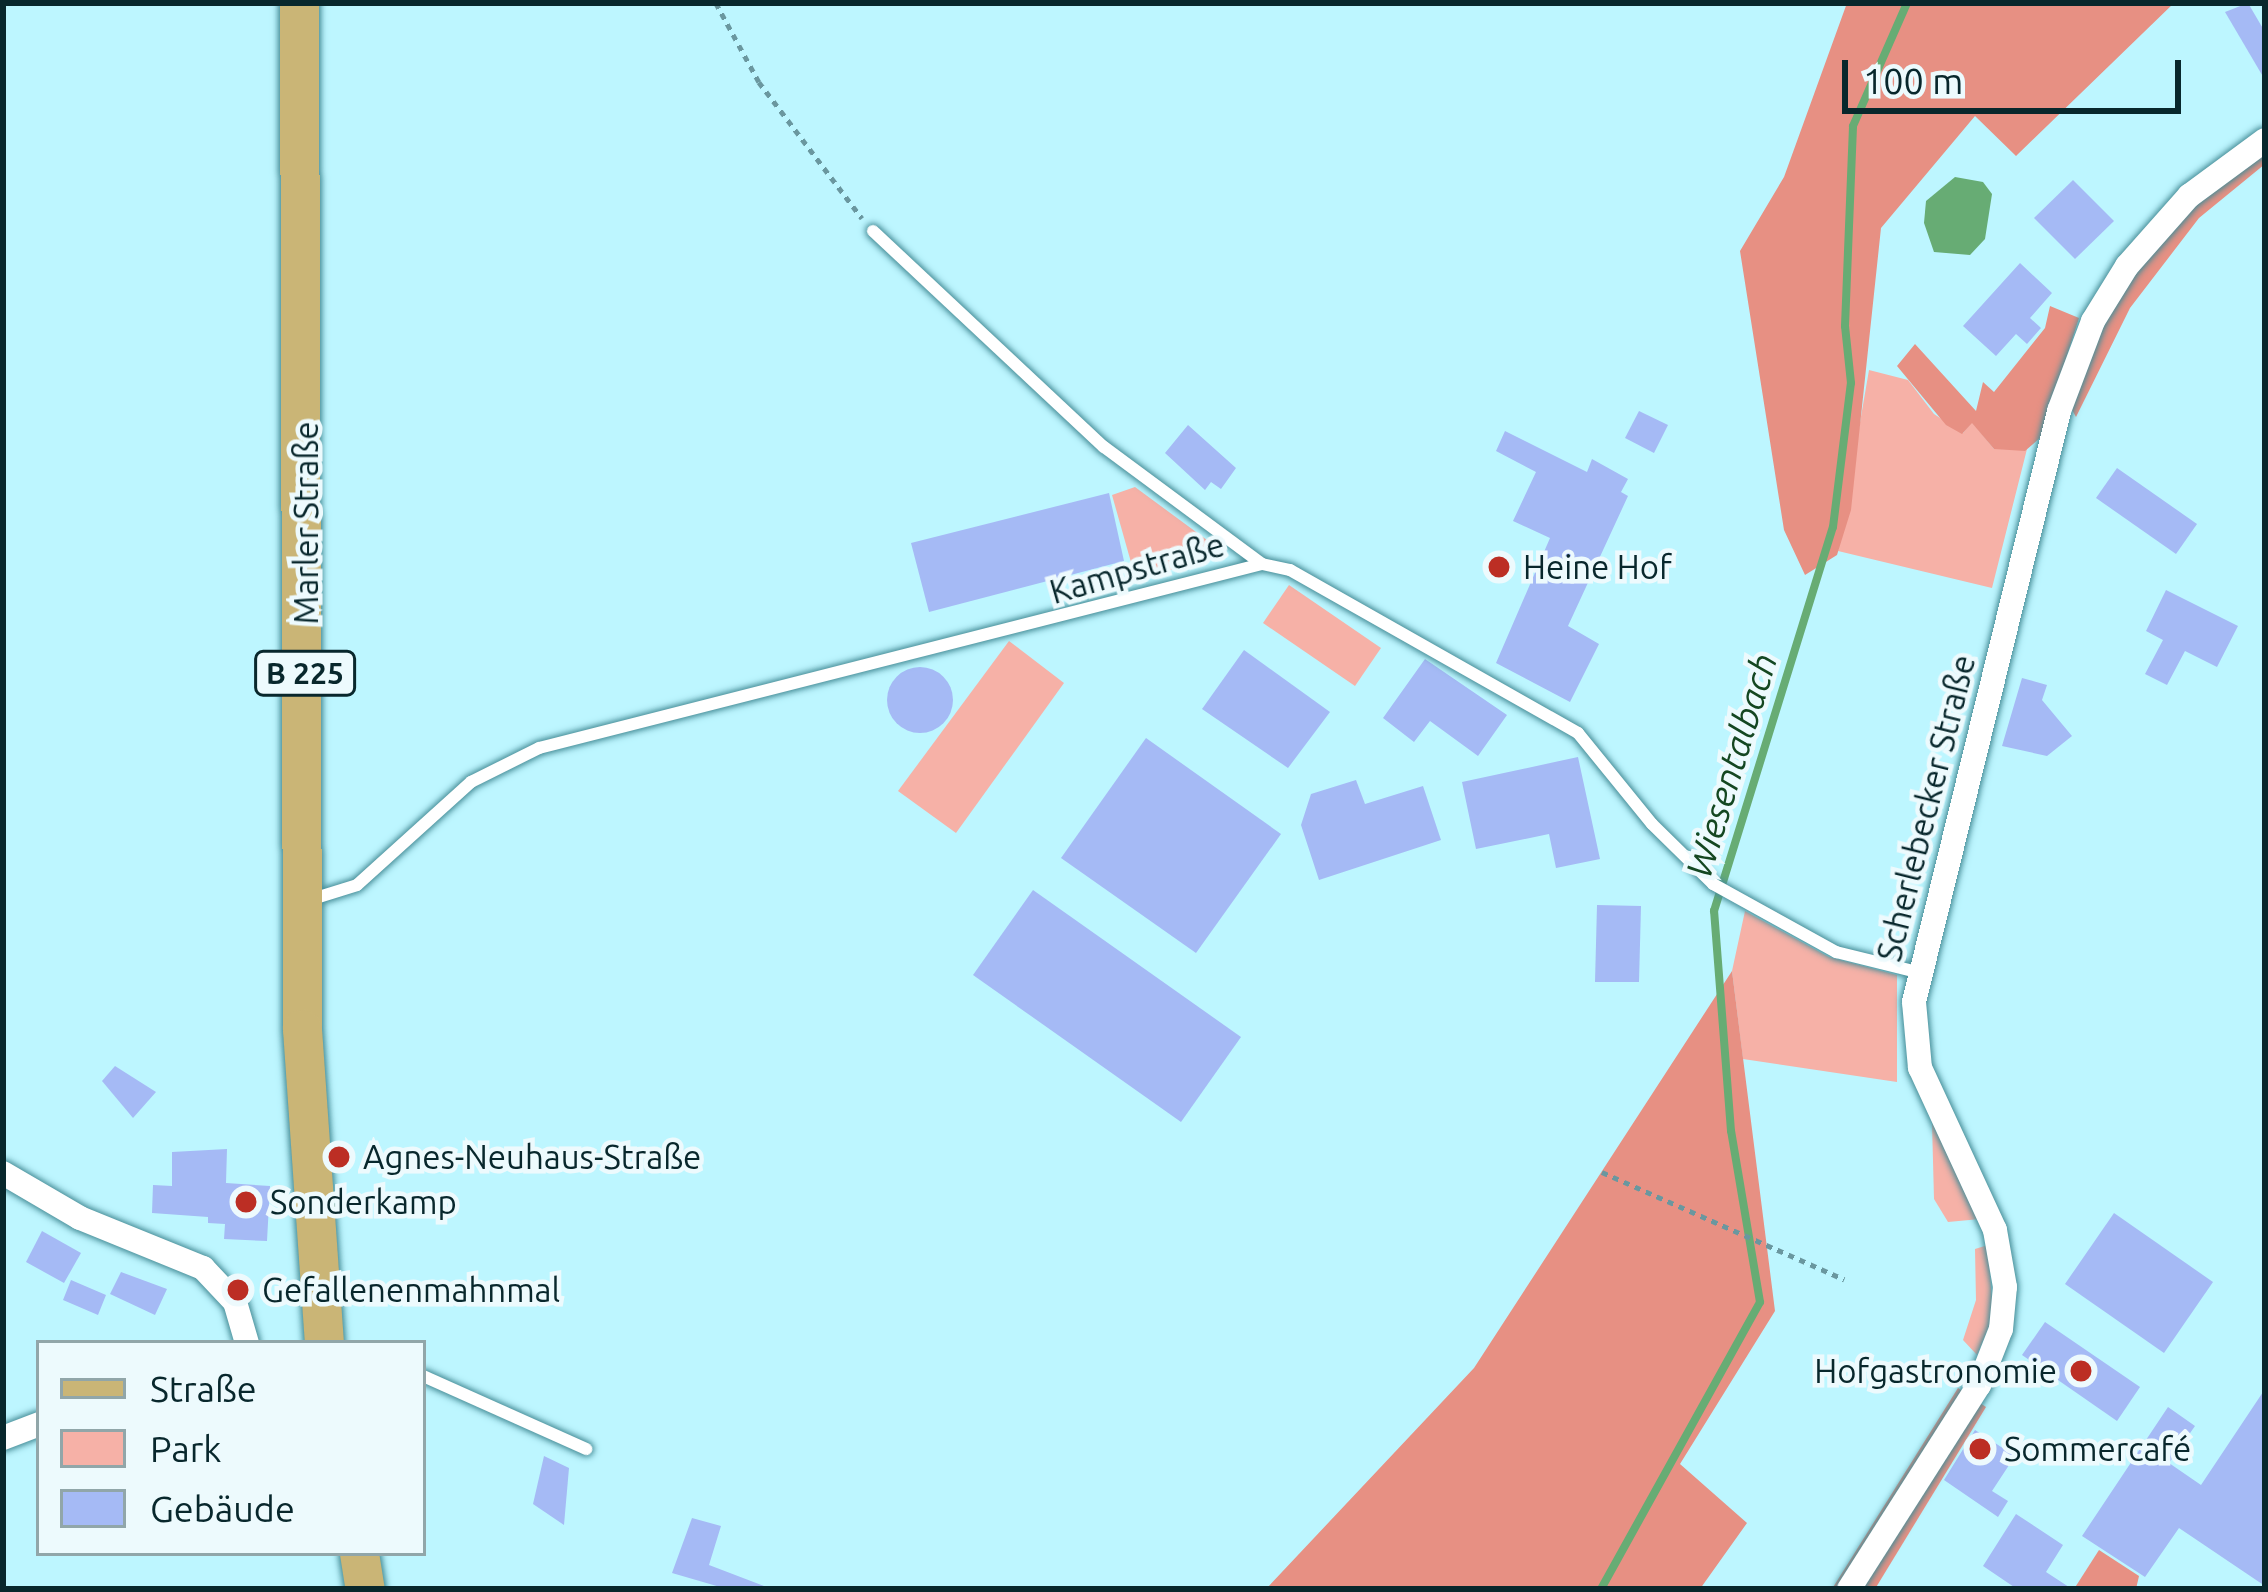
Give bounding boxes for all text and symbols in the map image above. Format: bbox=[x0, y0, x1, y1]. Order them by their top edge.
scale bar bbox=[1848, 36, 2187, 110]
text: 100 m bbox=[1863, 60, 1963, 101]
street label: Marler Straße bbox=[286, 422, 326, 624]
street label: Kampstraße bbox=[1045, 524, 1229, 612]
place label: Heine Hof bbox=[1523, 547, 1672, 587]
marker: Heine Hof bbox=[1486, 554, 1512, 580]
water label: Wiesentalbach bbox=[1676, 648, 1786, 882]
road number: B 225 bbox=[254, 649, 356, 697]
street label: Scherlebecker Straße bbox=[1869, 651, 1983, 965]
place label: Agnes-Neuhaus-Straße bbox=[363, 1137, 701, 1177]
marker: Agnes-Neuhaus-Straße bbox=[326, 1144, 352, 1170]
place label: Sonderkamp bbox=[270, 1182, 457, 1222]
marker: Sonderkamp bbox=[233, 1189, 259, 1215]
place label: Gefallenenmahnmal bbox=[262, 1270, 560, 1310]
marker: Gefallenenmahnmal bbox=[225, 1277, 251, 1303]
legend bbox=[36, 1340, 426, 1556]
place label: Hofgastronomie bbox=[1814, 1351, 2057, 1391]
marker: Hofgastronomie bbox=[2068, 1358, 2094, 1384]
text: Straße bbox=[150, 1368, 257, 1409]
text: Park bbox=[150, 1428, 222, 1469]
place label: Sommercafé bbox=[2004, 1429, 2191, 1469]
marker: Sommercafé bbox=[1967, 1436, 1993, 1462]
text: Gebäude bbox=[150, 1488, 295, 1529]

